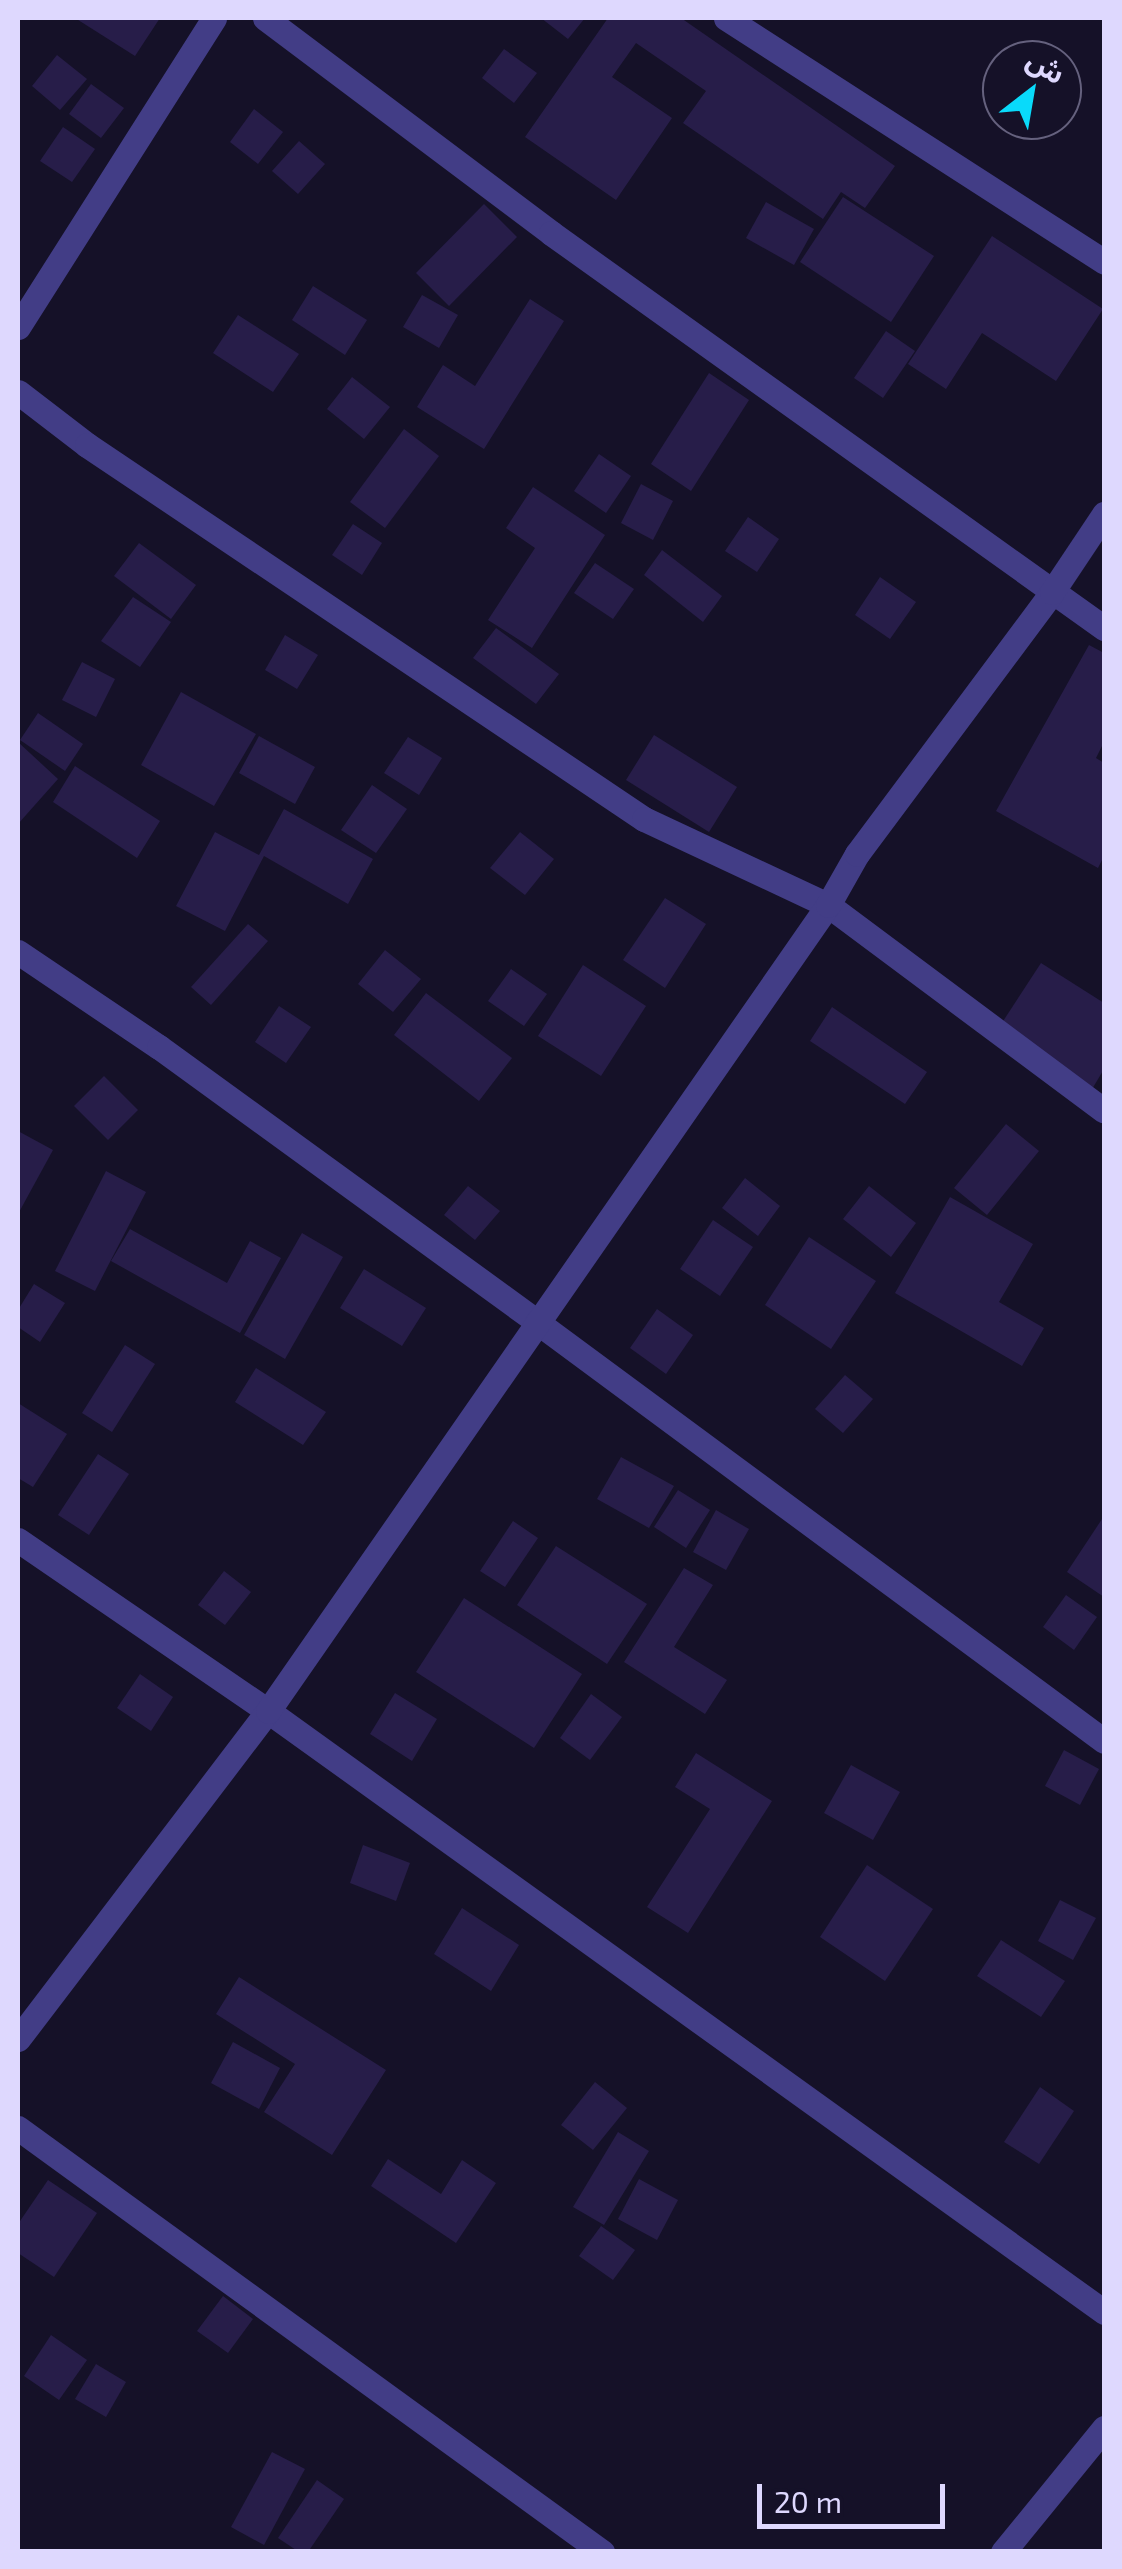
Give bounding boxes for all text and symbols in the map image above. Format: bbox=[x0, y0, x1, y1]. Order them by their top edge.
north arrow bbox=[982, 40, 1082, 140]
text: ش bbox=[1021, 42, 1072, 90]
scale bar bbox=[762, 2464, 950, 2526]
text: 20 m bbox=[774, 2483, 842, 2519]

